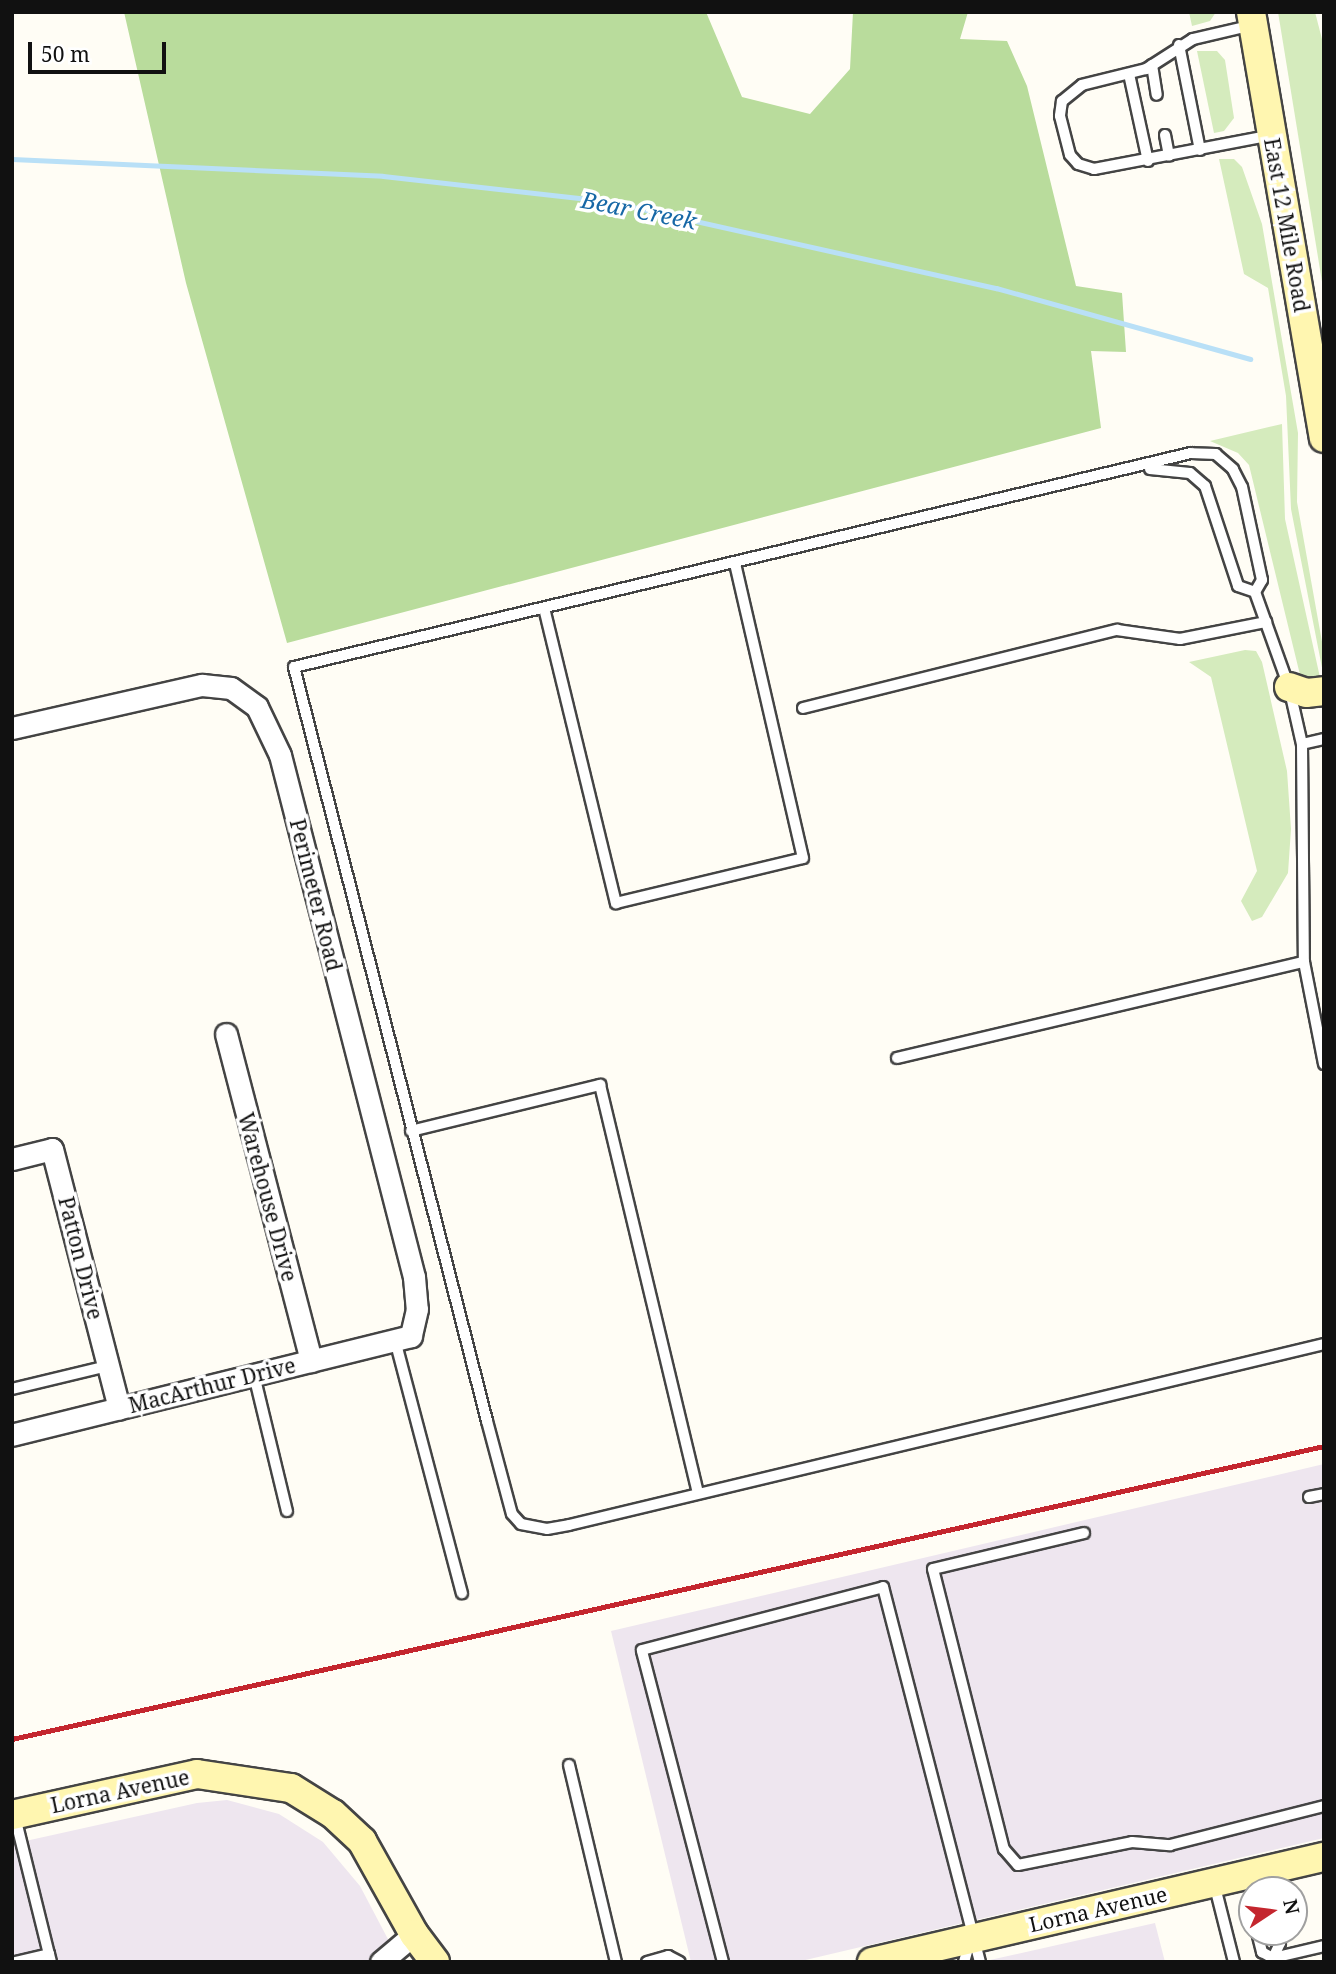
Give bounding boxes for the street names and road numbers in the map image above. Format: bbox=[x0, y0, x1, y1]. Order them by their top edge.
street label: East 12 Mile Road bbox=[1259, 136, 1315, 314]
street label: Perimeter Road bbox=[285, 816, 347, 974]
street label: Warehouse Drive bbox=[233, 1110, 303, 1284]
street label: Patton Drive bbox=[54, 1194, 108, 1322]
street label: MacArthur Drive bbox=[126, 1352, 298, 1418]
street label: Lorna Avenue bbox=[48, 1764, 192, 1818]
street label: Lorna Avenue bbox=[1026, 1881, 1170, 1937]

